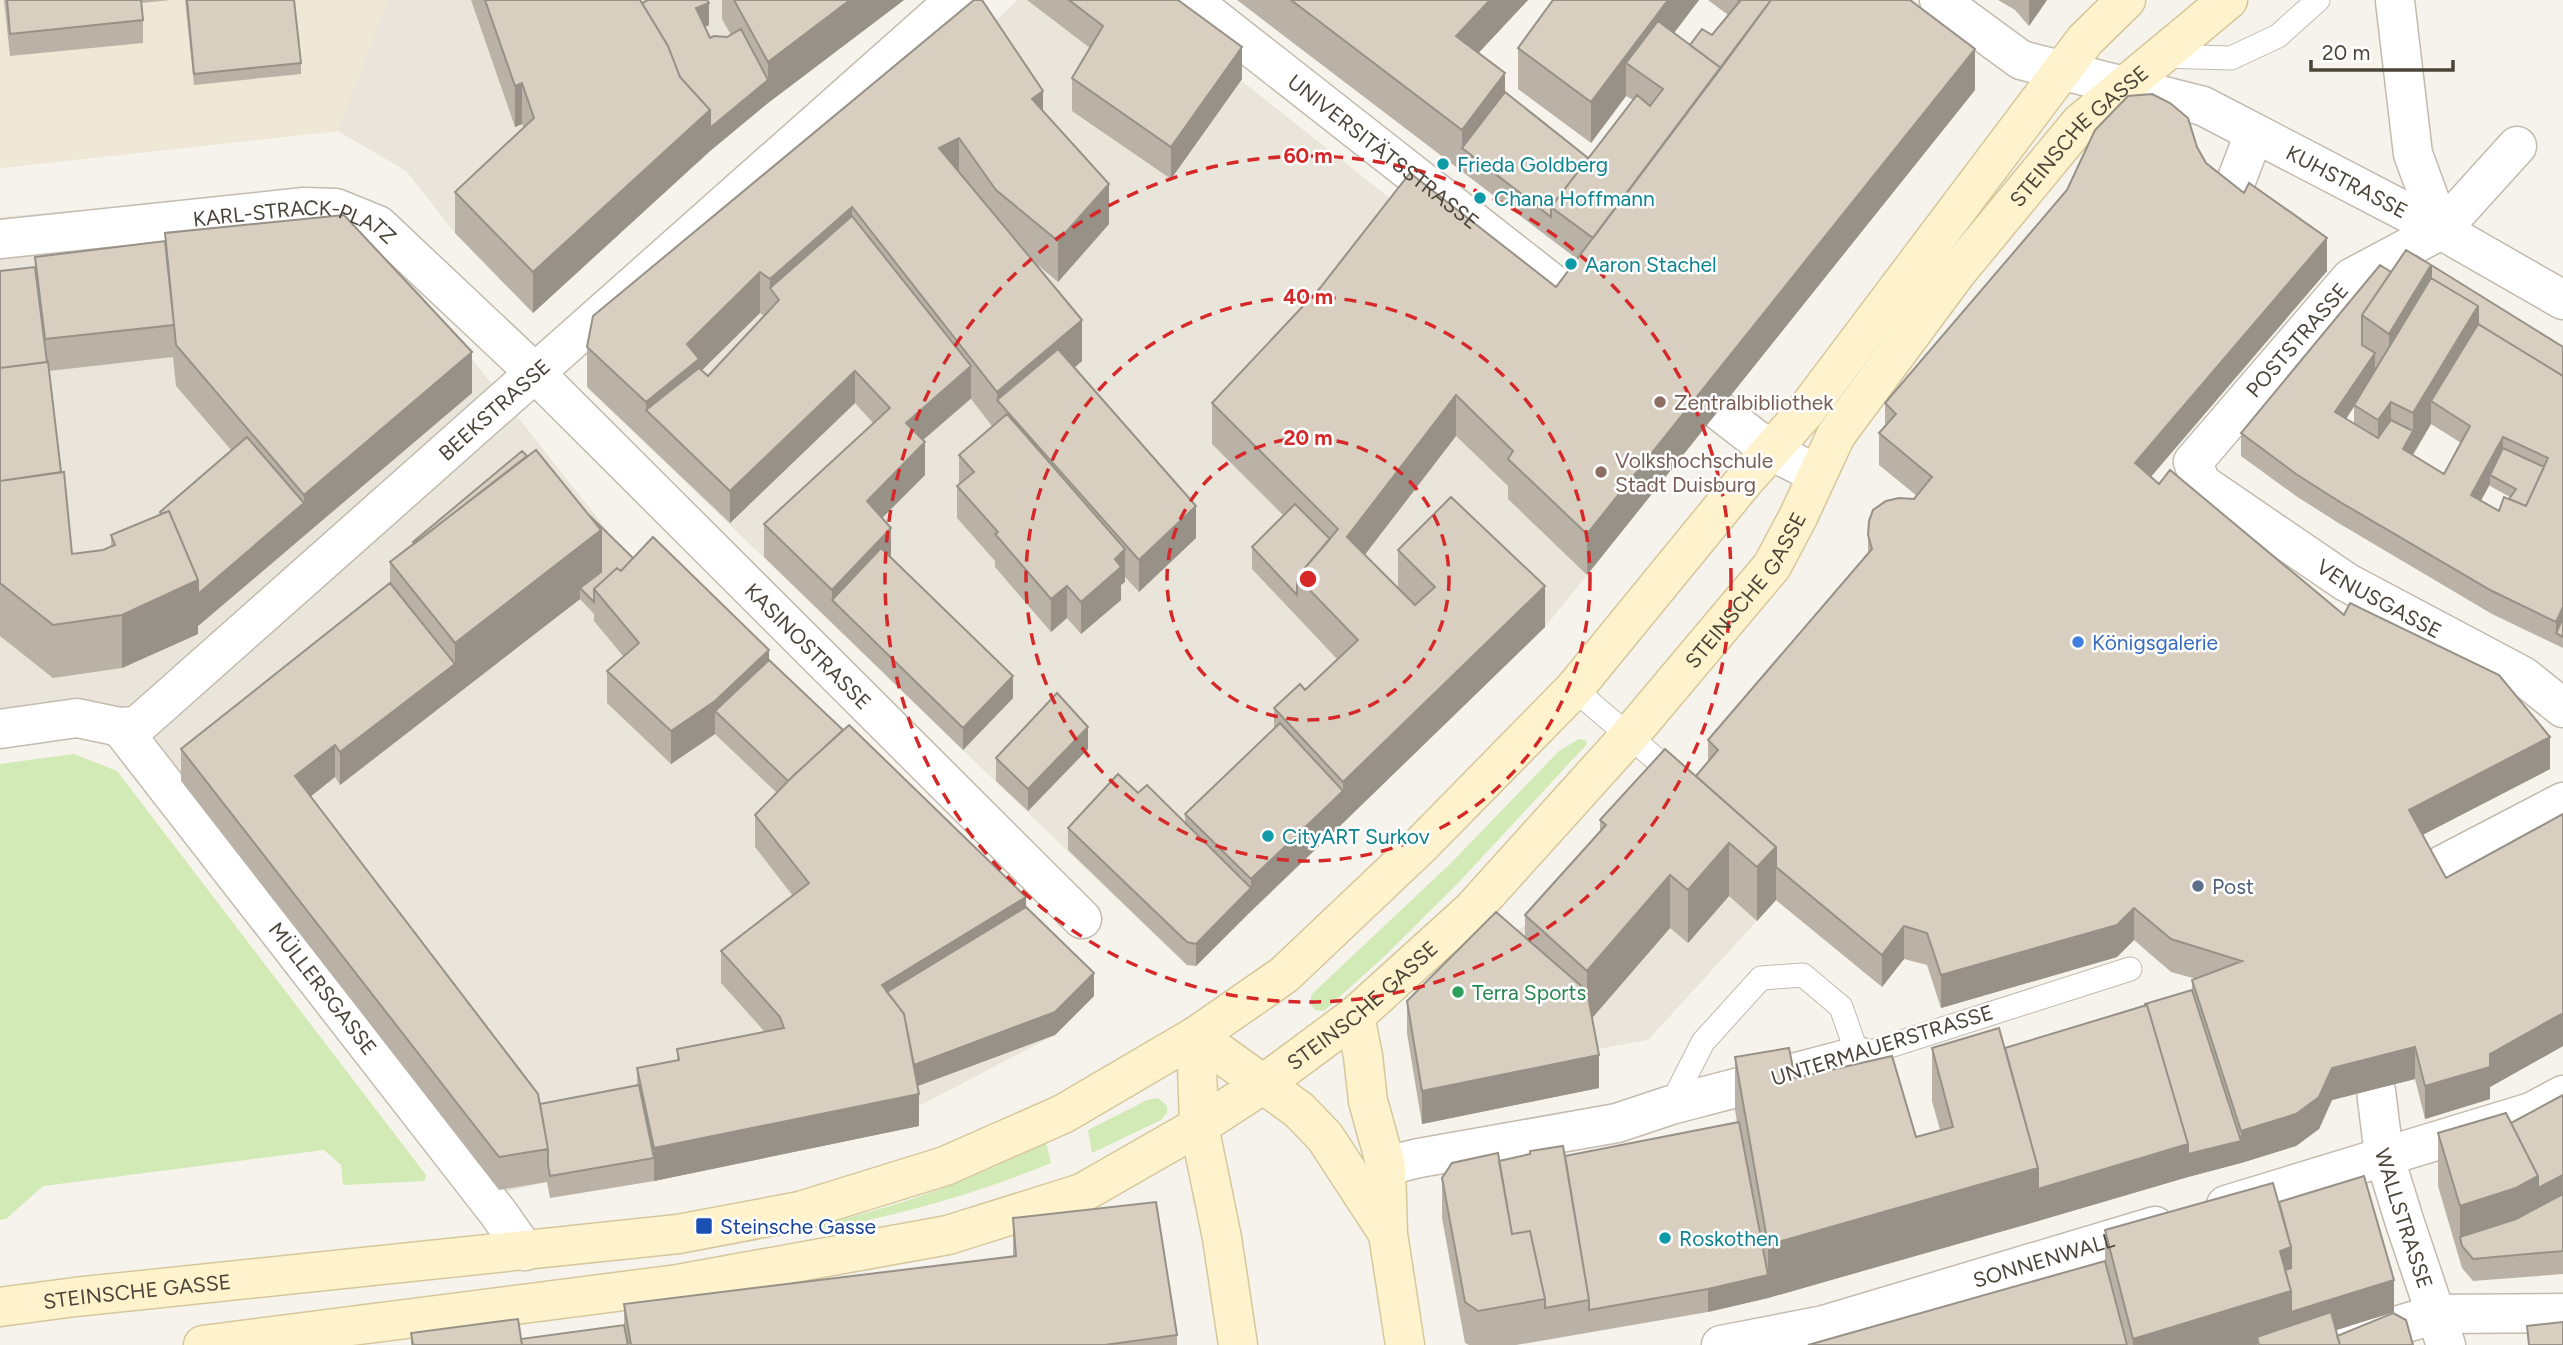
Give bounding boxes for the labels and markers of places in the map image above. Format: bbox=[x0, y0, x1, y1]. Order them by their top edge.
place label: Frieda Goldberg bbox=[1457, 152, 1608, 177]
marker: Frieda Goldberg bbox=[1435, 156, 1451, 172]
place label: Chana Hoffmann bbox=[1494, 186, 1655, 211]
marker: Chana Hoffmann bbox=[1472, 190, 1488, 206]
place label: Aaron Stachel bbox=[1585, 252, 1717, 277]
marker: Aaron Stachel bbox=[1563, 256, 1579, 272]
place label: Zentralbibliothek bbox=[1674, 390, 1834, 415]
marker: Zentralbibliothek bbox=[1652, 394, 1668, 410]
place label: Volkshochschule Stadt Duisburg bbox=[1615, 448, 1773, 497]
marker: Volkshochschule Stadt Duisburg bbox=[1593, 464, 1609, 480]
centre of rings bbox=[1296, 567, 1320, 591]
place label: Königsgalerie bbox=[2092, 630, 2218, 655]
marker: Königsgalerie bbox=[2070, 634, 2086, 650]
place label: CityART Surkov bbox=[1282, 824, 1430, 849]
marker: CityART Surkov bbox=[1260, 828, 1276, 844]
place label: Post bbox=[2212, 874, 2254, 899]
marker: Post bbox=[2190, 878, 2206, 894]
place label: Terra Sports bbox=[1472, 980, 1586, 1005]
marker: Terra Sports bbox=[1450, 984, 1466, 1000]
place label: Steinsche Gasse bbox=[720, 1214, 876, 1239]
marker: Steinsche Gasse bbox=[694, 1216, 714, 1236]
place label: Roskothen bbox=[1679, 1226, 1779, 1251]
marker: Roskothen bbox=[1657, 1230, 1673, 1246]

